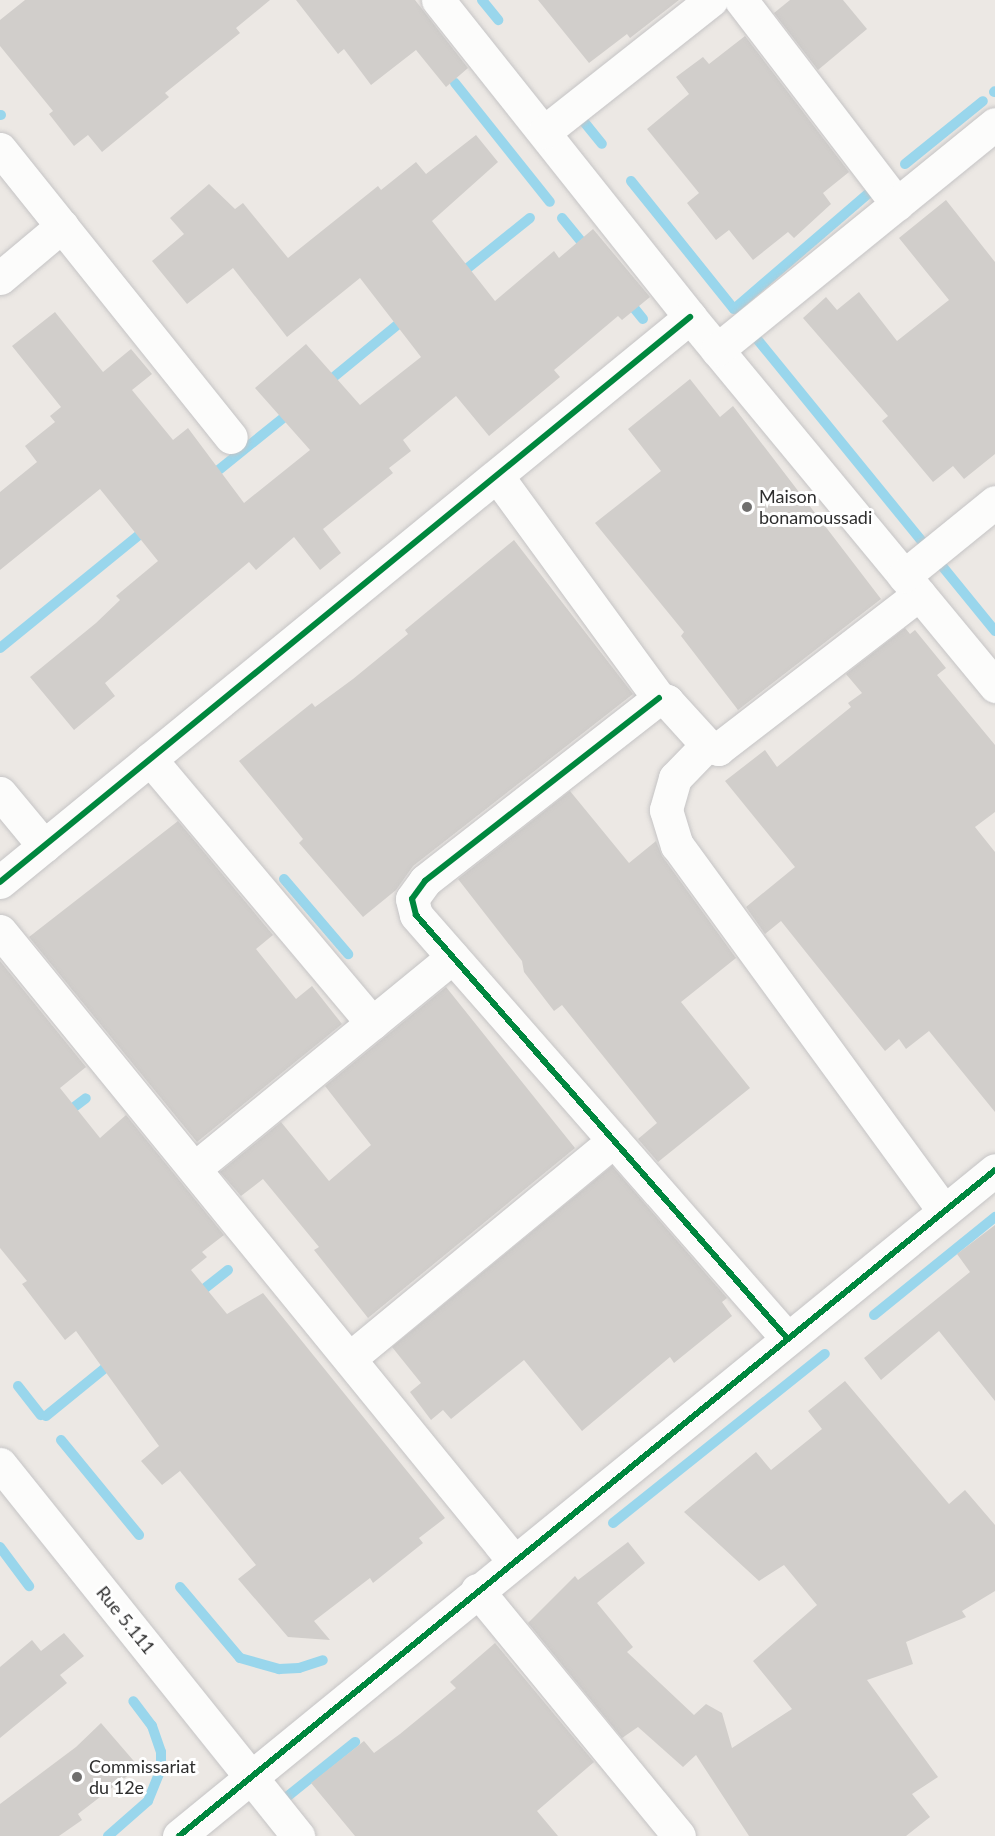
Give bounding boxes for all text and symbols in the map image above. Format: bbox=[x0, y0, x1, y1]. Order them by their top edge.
place label: Maison bonamoussadi bbox=[759, 486, 872, 528]
marker: Maison bonamoussadi bbox=[740, 500, 754, 514]
street label: Rue 5.111 bbox=[92, 1582, 160, 1658]
place label: Commissariat du 12e bbox=[89, 1756, 196, 1798]
marker: Commissariat du 12e bbox=[70, 1770, 84, 1784]

